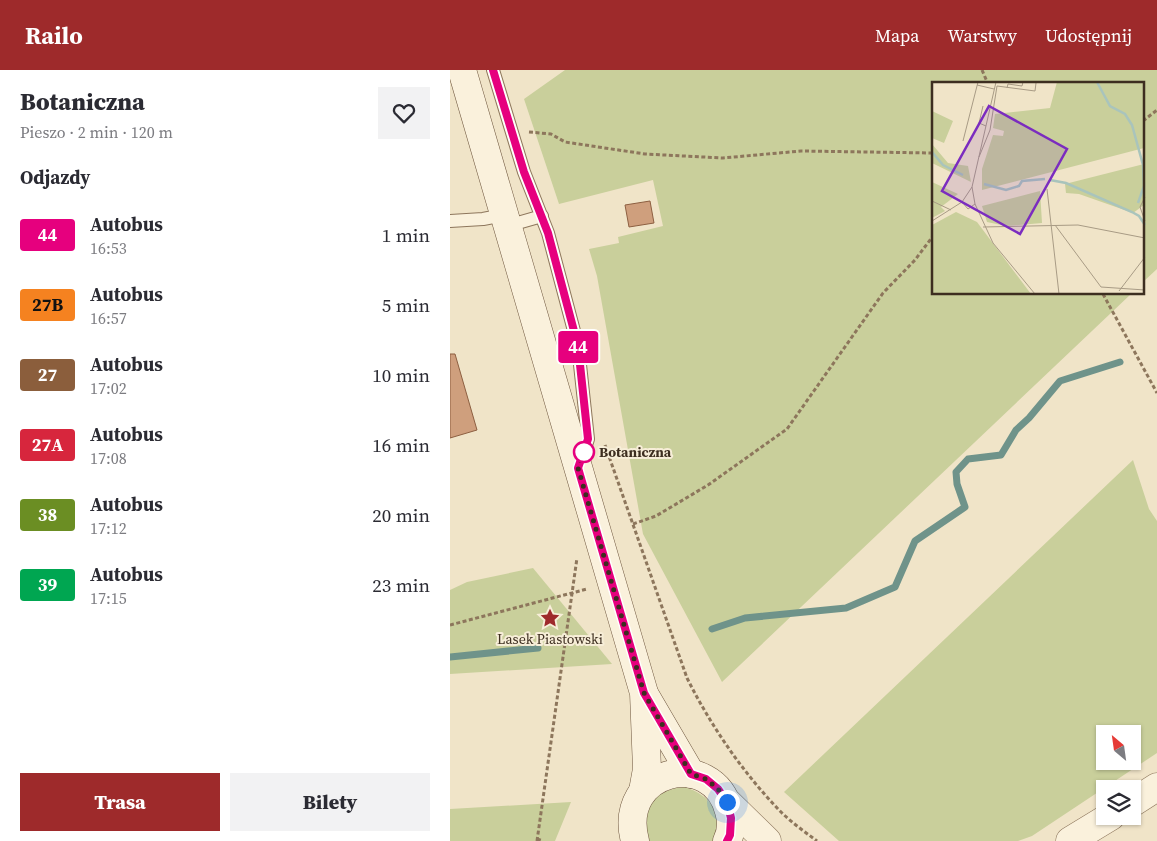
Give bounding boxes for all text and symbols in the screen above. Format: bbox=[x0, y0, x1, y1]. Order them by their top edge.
text: Railo bbox=[25, 19, 83, 52]
text: Mapa bbox=[875, 23, 919, 48]
text: Warstwy bbox=[947, 23, 1017, 48]
text: Udostępnij bbox=[1045, 23, 1132, 48]
inset map bbox=[932, 82, 1144, 295]
text: Botaniczna bbox=[20, 85, 145, 118]
button: heart bbox=[378, 87, 430, 139]
text: Pieszo · 2 min · 120 m bbox=[20, 121, 173, 143]
text: Odjazdy bbox=[20, 164, 90, 190]
text: Autobus bbox=[90, 211, 163, 237]
text: 44 bbox=[38, 222, 57, 247]
text: 1 min bbox=[382, 222, 430, 248]
text: 16:53 bbox=[90, 237, 127, 259]
text: Autobus bbox=[90, 281, 163, 307]
text: 27B bbox=[32, 292, 63, 317]
text: 5 min bbox=[382, 292, 430, 318]
text: 16:57 bbox=[90, 307, 127, 329]
line badge: 44 bbox=[556, 331, 600, 363]
text: 44 bbox=[568, 334, 588, 359]
text: Autobus bbox=[90, 351, 163, 377]
text: 27 bbox=[38, 362, 57, 387]
text: 10 min bbox=[372, 362, 430, 388]
text: 17:02 bbox=[90, 377, 127, 399]
text: Autobus bbox=[90, 421, 163, 447]
text: 27A bbox=[32, 432, 63, 457]
text: 16 min bbox=[372, 432, 430, 458]
marker: Botaniczna bbox=[573, 441, 595, 463]
place label: Botaniczna bbox=[599, 442, 672, 462]
text: 17:08 bbox=[90, 447, 127, 469]
text: Autobus bbox=[90, 491, 163, 517]
text: 38 bbox=[38, 502, 57, 527]
text: 20 min bbox=[372, 502, 430, 528]
text: 17:12 bbox=[90, 517, 127, 539]
text: Autobus bbox=[90, 561, 163, 587]
text: 39 bbox=[38, 572, 57, 597]
text: 23 min bbox=[372, 572, 430, 598]
text: 17:15 bbox=[90, 587, 127, 609]
place icon: Lasek Piastowski bbox=[539, 607, 561, 629]
place label: Lasek Piastowski bbox=[497, 629, 603, 649]
north arrow bbox=[1096, 725, 1141, 770]
map controls bbox=[1096, 725, 1141, 825]
button: Trasa bbox=[20, 773, 220, 831]
button: Bilety bbox=[230, 773, 430, 831]
button: layers bbox=[1096, 780, 1141, 825]
your location bbox=[715, 790, 740, 815]

